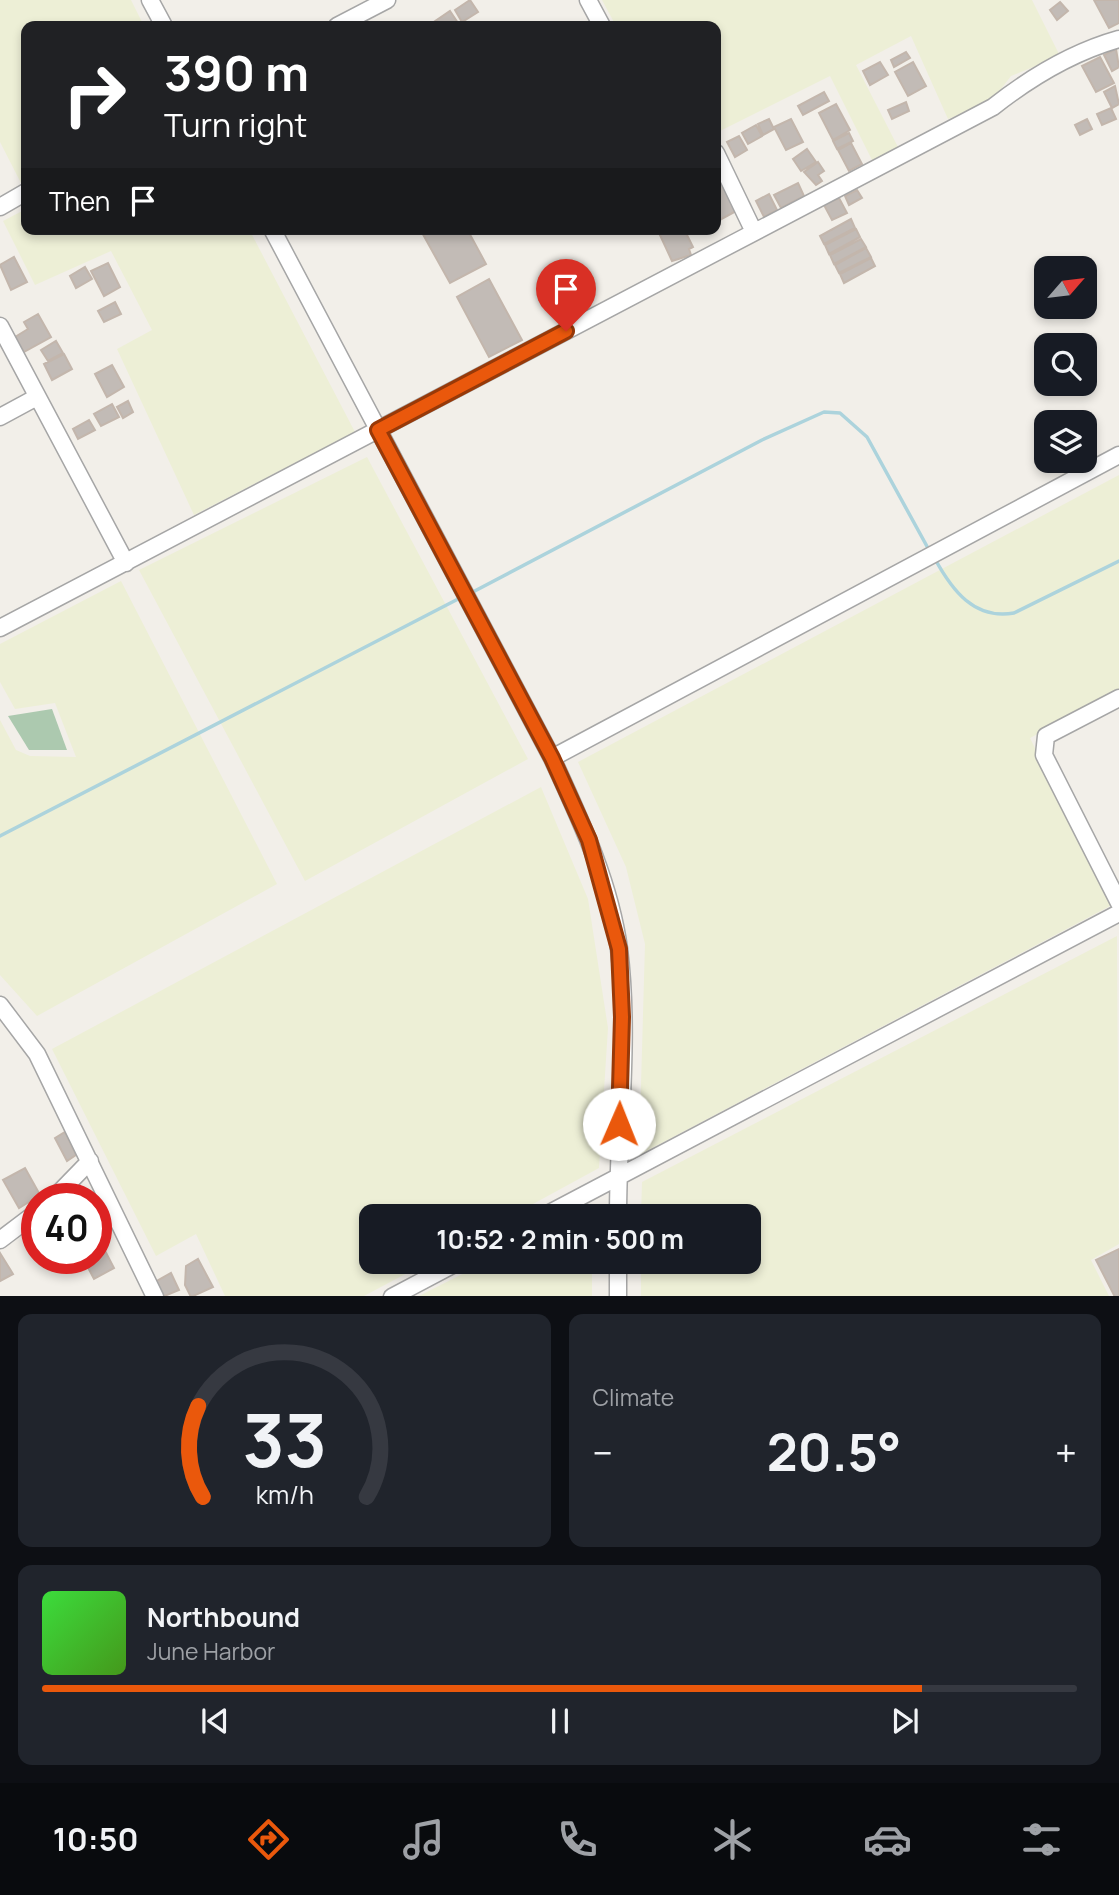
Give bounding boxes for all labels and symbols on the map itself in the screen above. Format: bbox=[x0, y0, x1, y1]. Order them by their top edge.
north arrow bbox=[1034, 256, 1097, 318]
pin bbox=[536, 259, 596, 331]
position arrow bbox=[582, 1087, 656, 1161]
speed limit sign: 40 bbox=[21, 1183, 112, 1274]

